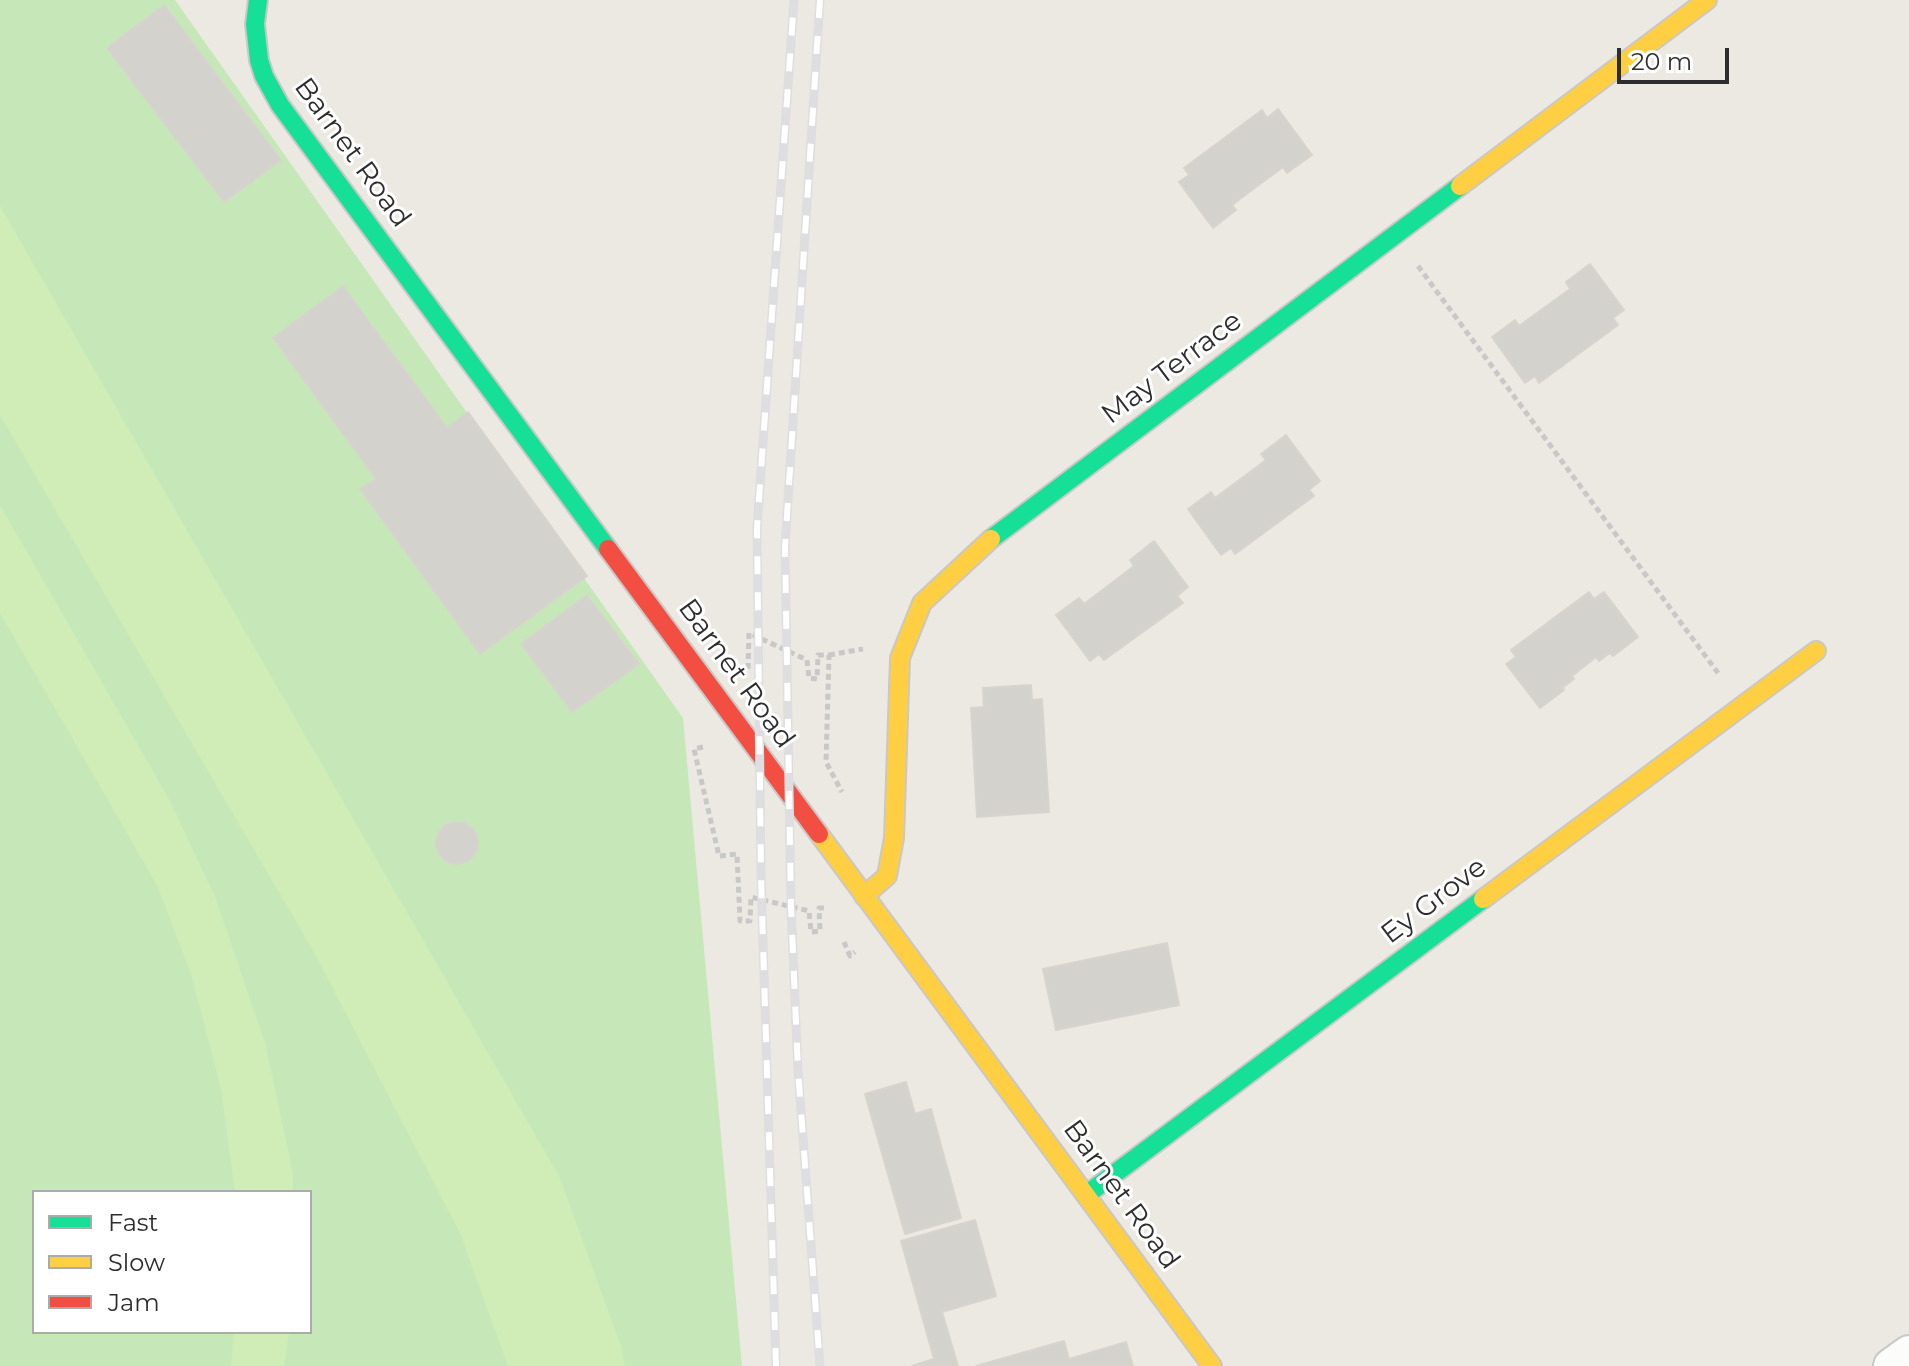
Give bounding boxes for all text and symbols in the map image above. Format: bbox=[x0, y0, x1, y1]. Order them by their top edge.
scale bar bbox=[1621, 32, 1733, 82]
text: 20 m bbox=[1631, 47, 1692, 76]
street label: Barnet Road bbox=[287, 72, 417, 234]
street label: May Terrace bbox=[1095, 304, 1249, 432]
street label: Barnet Road bbox=[671, 593, 801, 755]
street label: Ey Grove bbox=[1375, 851, 1493, 951]
street label: Barnet Road bbox=[1056, 1114, 1186, 1276]
legend bbox=[32, 1190, 312, 1334]
text: Fast bbox=[108, 1208, 158, 1237]
text: Slow bbox=[108, 1248, 165, 1277]
text: Jam bbox=[108, 1288, 160, 1317]

